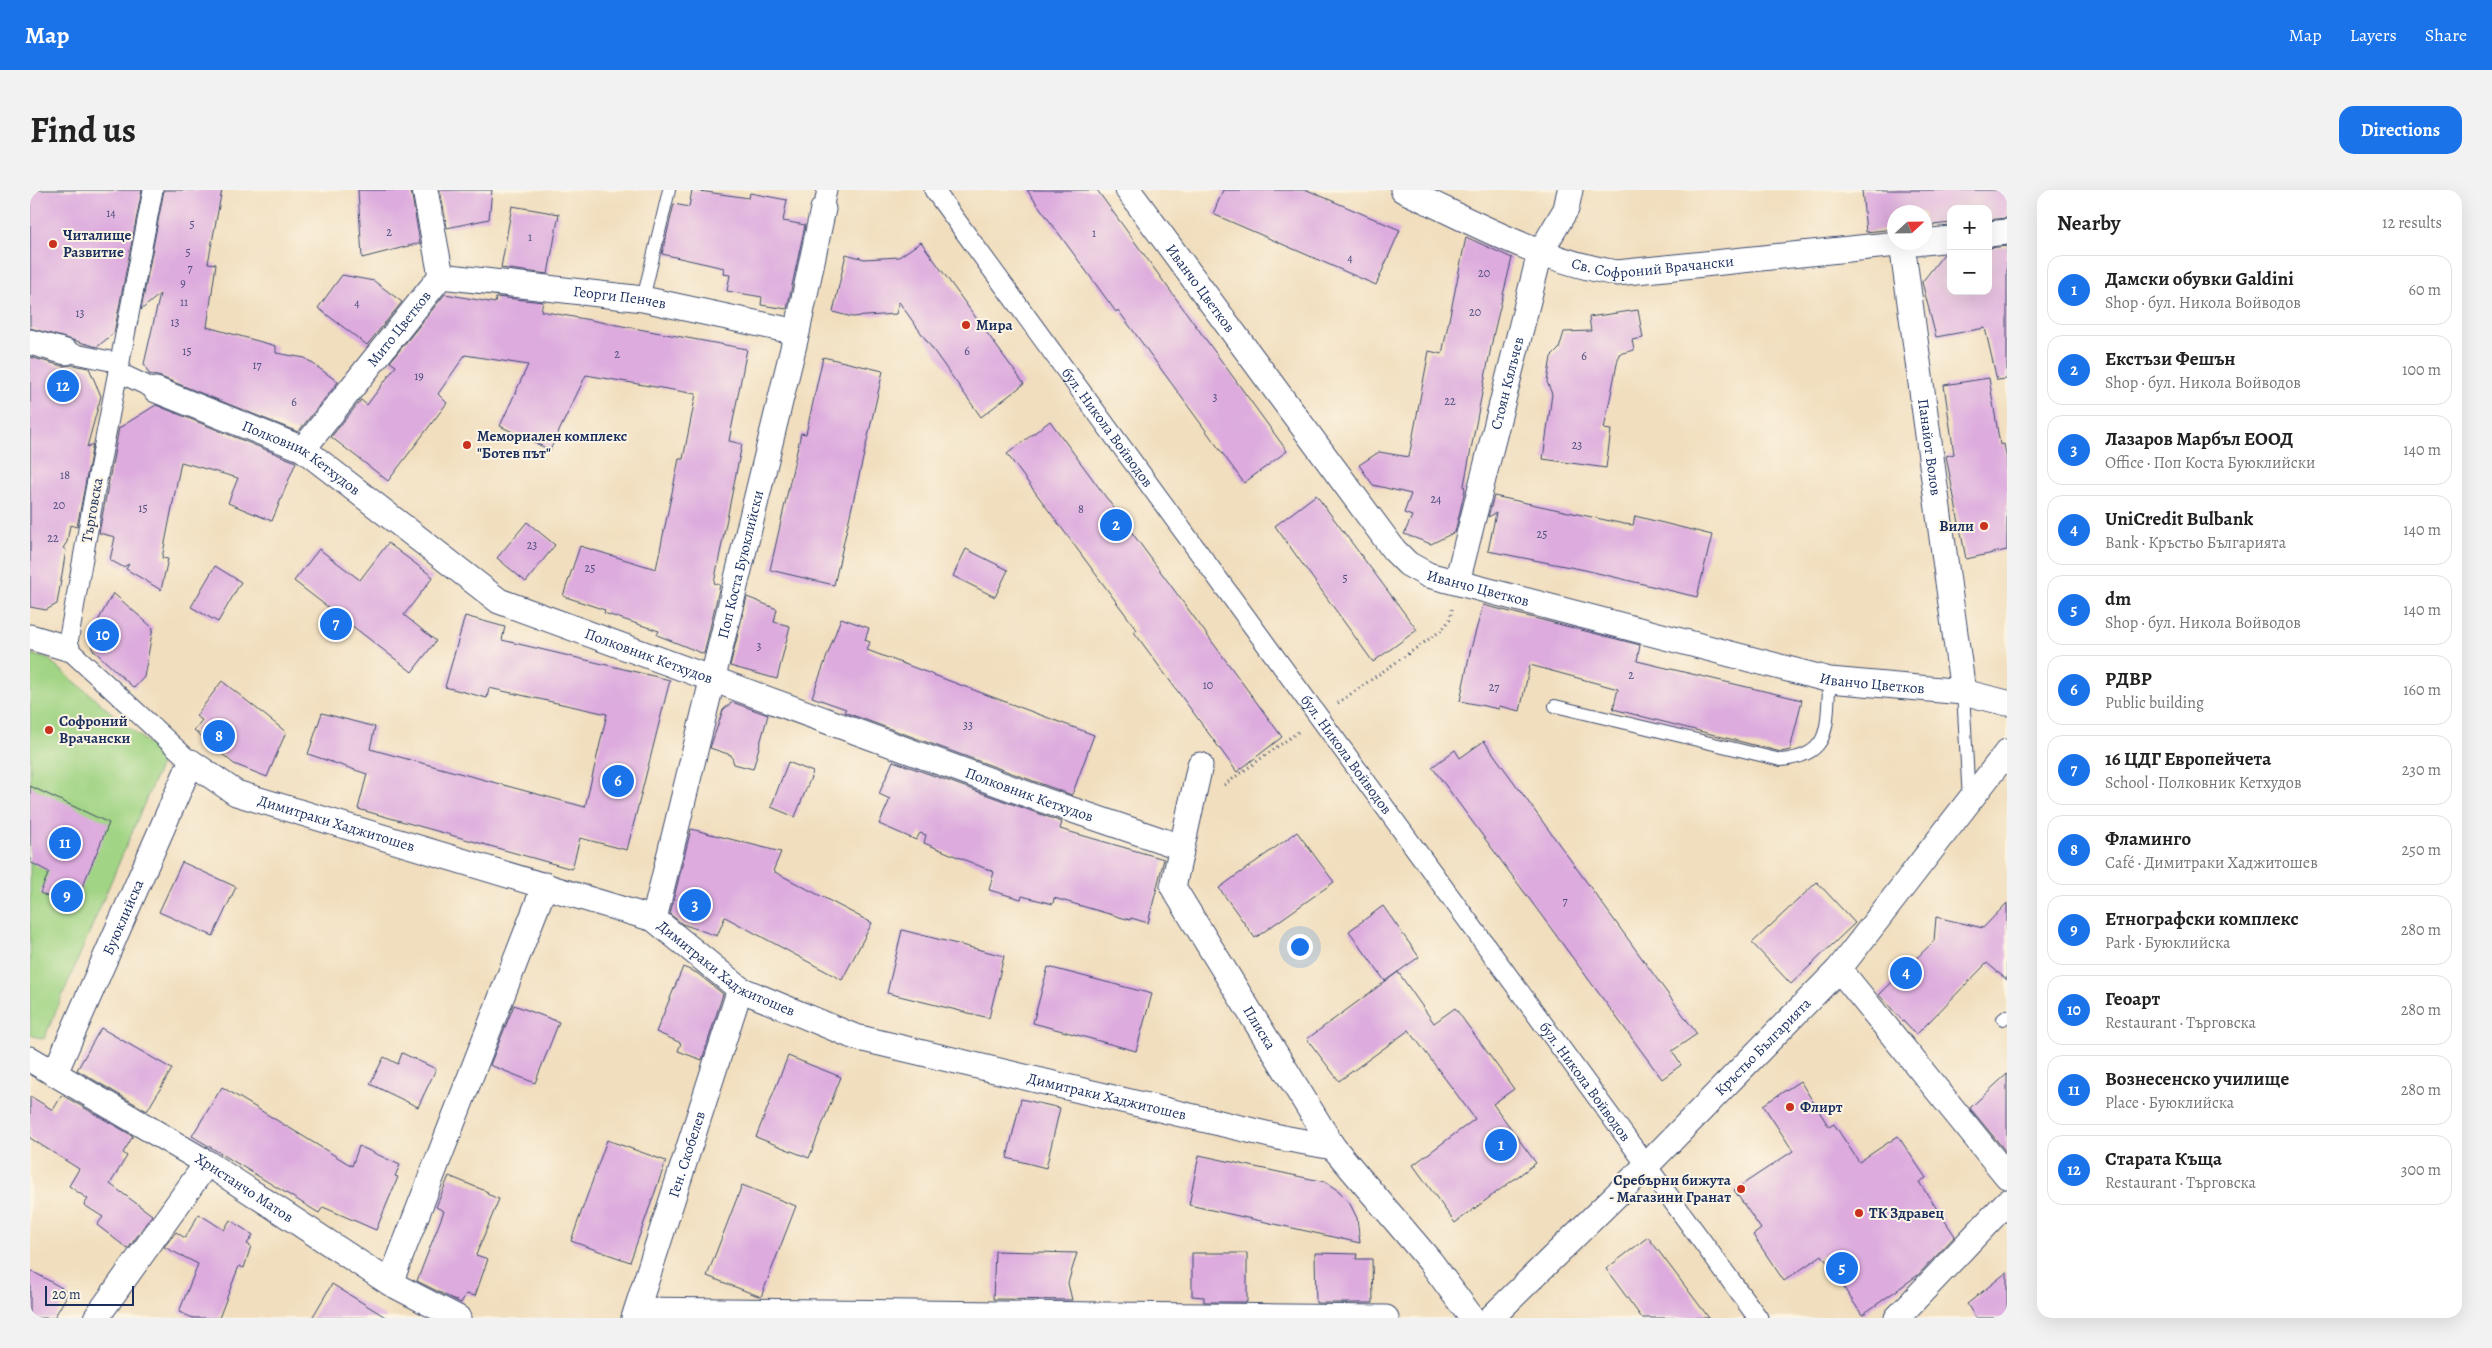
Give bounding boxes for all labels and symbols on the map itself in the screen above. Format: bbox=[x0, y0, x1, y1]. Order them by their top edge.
house number: 14 bbox=[106, 205, 116, 221]
north arrow bbox=[1887, 205, 1932, 250]
house number: 5 bbox=[189, 216, 195, 232]
house number: 2 bbox=[386, 224, 392, 240]
place label: Читалище Развитие bbox=[63, 225, 131, 262]
house number: 1 bbox=[1092, 225, 1096, 241]
house number: 1 bbox=[528, 229, 532, 245]
marker: Читалище Развитие bbox=[47, 238, 59, 250]
street label: Иванчо Цветков bbox=[1161, 240, 1240, 336]
house number: 5 bbox=[185, 244, 191, 260]
house number: 4 bbox=[1347, 250, 1353, 266]
street label: Св. Софроний Врачански bbox=[1569, 251, 1735, 283]
house number: 7 bbox=[187, 260, 193, 276]
house number: 20 bbox=[1478, 265, 1490, 281]
house number: 9 bbox=[180, 275, 186, 291]
street label: Георги Пенчев bbox=[572, 281, 668, 314]
street label: Мито Цветков bbox=[362, 286, 436, 371]
house number: 11 bbox=[180, 294, 188, 310]
house number: 4 bbox=[354, 295, 360, 311]
house number: 20 bbox=[1469, 304, 1481, 320]
house number: 13 bbox=[75, 305, 85, 321]
house number: 13 bbox=[170, 314, 180, 330]
place label: Мира bbox=[976, 315, 1013, 335]
marker: Мира bbox=[960, 319, 972, 331]
street label: Стоян Кялъчев bbox=[1486, 335, 1528, 432]
house number: 15 bbox=[182, 343, 192, 359]
house number: 6 bbox=[964, 343, 970, 359]
house number: 2 bbox=[614, 346, 620, 362]
house number: 6 bbox=[1581, 348, 1587, 364]
house number: 17 bbox=[252, 357, 263, 373]
street label: бул. Никола Войводов bbox=[1057, 364, 1158, 491]
pin: 12 bbox=[47, 367, 79, 405]
house number: 19 bbox=[414, 368, 424, 384]
house number: 3 bbox=[1213, 389, 1218, 405]
house number: 22 bbox=[1444, 393, 1456, 409]
house number: 6 bbox=[291, 394, 297, 410]
street label: Панайот Волов bbox=[1913, 397, 1946, 497]
street label: Полковник Кетхудов bbox=[239, 416, 364, 500]
place label: Мемориален комплекс "Ботев път" bbox=[477, 426, 627, 463]
house number: 23 bbox=[1572, 437, 1582, 453]
marker: Мемориален комплекс "Ботев път" bbox=[461, 439, 473, 451]
house number: 18 bbox=[60, 467, 70, 483]
street label: Търговска bbox=[76, 476, 108, 544]
street label: Поп Коста Буюклийски bbox=[713, 488, 768, 641]
house number: 24 bbox=[1430, 491, 1442, 507]
house number: 20 bbox=[53, 497, 65, 513]
house number: 15 bbox=[138, 500, 148, 516]
house number: 8 bbox=[1078, 501, 1084, 517]
pin: 2 bbox=[1100, 506, 1132, 544]
place label: Вили bbox=[1939, 516, 1974, 536]
marker: Вили bbox=[1978, 520, 1990, 532]
house number: 25 bbox=[1537, 526, 1547, 542]
house number: 22 bbox=[47, 530, 59, 546]
house number: 23 bbox=[527, 537, 537, 553]
house number: 25 bbox=[585, 560, 595, 576]
street label: Иванчо Цветков bbox=[1425, 565, 1532, 611]
house number: 5 bbox=[1342, 570, 1348, 586]
pin: 7 bbox=[320, 605, 352, 643]
pin: 10 bbox=[87, 616, 119, 654]
street label: Полковник Кетхудов bbox=[582, 623, 716, 688]
house number: 3 bbox=[757, 638, 762, 654]
house number: 2 bbox=[1628, 667, 1634, 683]
street label: Иванчо Цветков bbox=[1817, 668, 1925, 698]
house number: 10 bbox=[1203, 677, 1213, 693]
house number: 27 bbox=[1489, 679, 1500, 695]
street label: бул. Никола Войводов bbox=[1296, 691, 1397, 818]
place label: Софроний Врачански bbox=[59, 711, 131, 748]
pin: 8 bbox=[203, 717, 235, 755]
house number: 33 bbox=[963, 717, 973, 733]
marker: Софроний Врачански bbox=[43, 724, 55, 736]
pin: 6 bbox=[602, 762, 634, 800]
street label: Полковник Кетхудов bbox=[962, 762, 1096, 826]
street label: Димитраки Хаджитошев bbox=[256, 790, 417, 856]
pin: 11 bbox=[49, 824, 81, 862]
street label: Буюклийска bbox=[98, 876, 148, 958]
pin: 9 bbox=[51, 877, 83, 915]
pin: 3 bbox=[679, 886, 711, 924]
house number: 7 bbox=[1562, 893, 1568, 909]
street label: Димитраки Хаджитошев bbox=[653, 916, 798, 1021]
your location bbox=[1287, 934, 1313, 960]
pin: 4 bbox=[1890, 954, 1922, 992]
street label: Кръстьо Българията bbox=[1710, 994, 1815, 1100]
street label: Плиска bbox=[1238, 1002, 1281, 1053]
street label: бул. Никола Войводов bbox=[1535, 1018, 1636, 1145]
street label: Димитраки Хаджитошев bbox=[1025, 1068, 1188, 1125]
place label: Флирт bbox=[1800, 1097, 1843, 1117]
marker: Флирт bbox=[1784, 1101, 1796, 1113]
street label: Ген. Скобелев bbox=[663, 1109, 710, 1200]
pin: 1 bbox=[1485, 1126, 1517, 1164]
street label: Христанчо Матов bbox=[191, 1148, 297, 1227]
place label: Сребърни бижута - Магазини Гранат bbox=[1609, 1170, 1732, 1207]
marker: Сребърни бижута - Магазини Гранат bbox=[1735, 1183, 1747, 1195]
place label: ТК Здравец bbox=[1869, 1203, 1945, 1223]
marker: ТК Здравец bbox=[1853, 1207, 1865, 1219]
pin: 5 bbox=[1826, 1249, 1858, 1287]
scale bar bbox=[45, 1283, 134, 1306]

